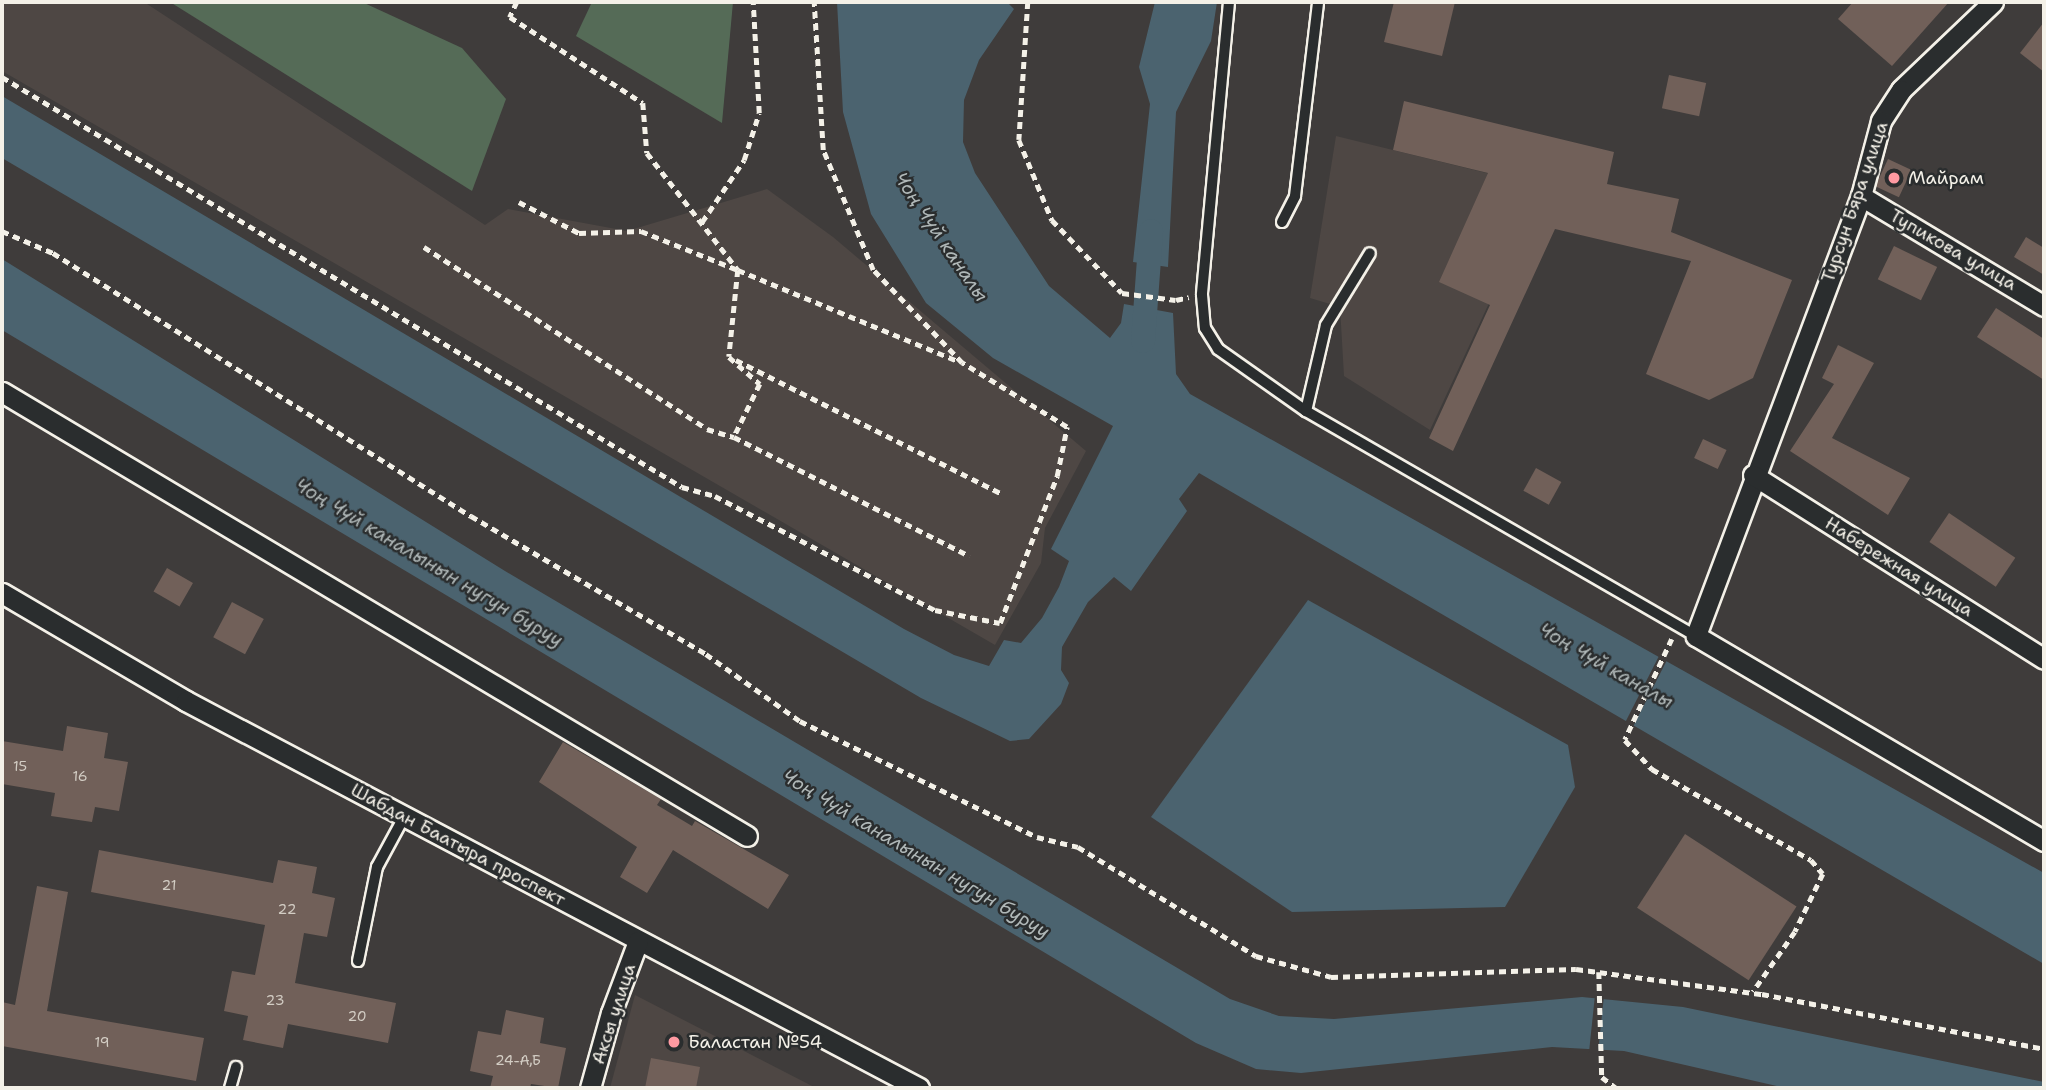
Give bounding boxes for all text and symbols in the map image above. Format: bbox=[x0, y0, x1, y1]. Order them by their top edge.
street label: Турсун Бяра улица bbox=[1817, 119, 1893, 285]
place label: Майрам bbox=[1908, 167, 1984, 189]
water label: Чоң Чүй каналы bbox=[889, 168, 993, 306]
marker: Майрам bbox=[1886, 170, 1902, 186]
street label: Тупикова улица bbox=[1886, 205, 2020, 295]
water label: Чоң Чүй каналынын нугун буруу bbox=[291, 474, 567, 652]
street label: Набережная улица bbox=[1821, 513, 1977, 621]
water label: Чоң Чүй каналы bbox=[1535, 618, 1677, 714]
house number: 15 bbox=[13, 758, 27, 774]
water label: Чоң Чүй каналынын нугун буруу bbox=[778, 765, 1054, 943]
house number: 16 bbox=[72, 768, 88, 784]
street label: Шабдан Баатыра проспект bbox=[347, 779, 569, 911]
house number: 21 bbox=[162, 877, 176, 893]
house number: 22 bbox=[278, 901, 296, 917]
street label: Аксы улица bbox=[588, 961, 640, 1067]
house number: 23 bbox=[266, 992, 284, 1008]
house number: 20 bbox=[347, 1008, 367, 1024]
place label: Баластан №54 bbox=[688, 1031, 822, 1053]
house number: 19 bbox=[94, 1034, 110, 1050]
marker: Баластан №54 bbox=[666, 1034, 682, 1050]
house number: 24-А,Б bbox=[495, 1052, 541, 1068]

